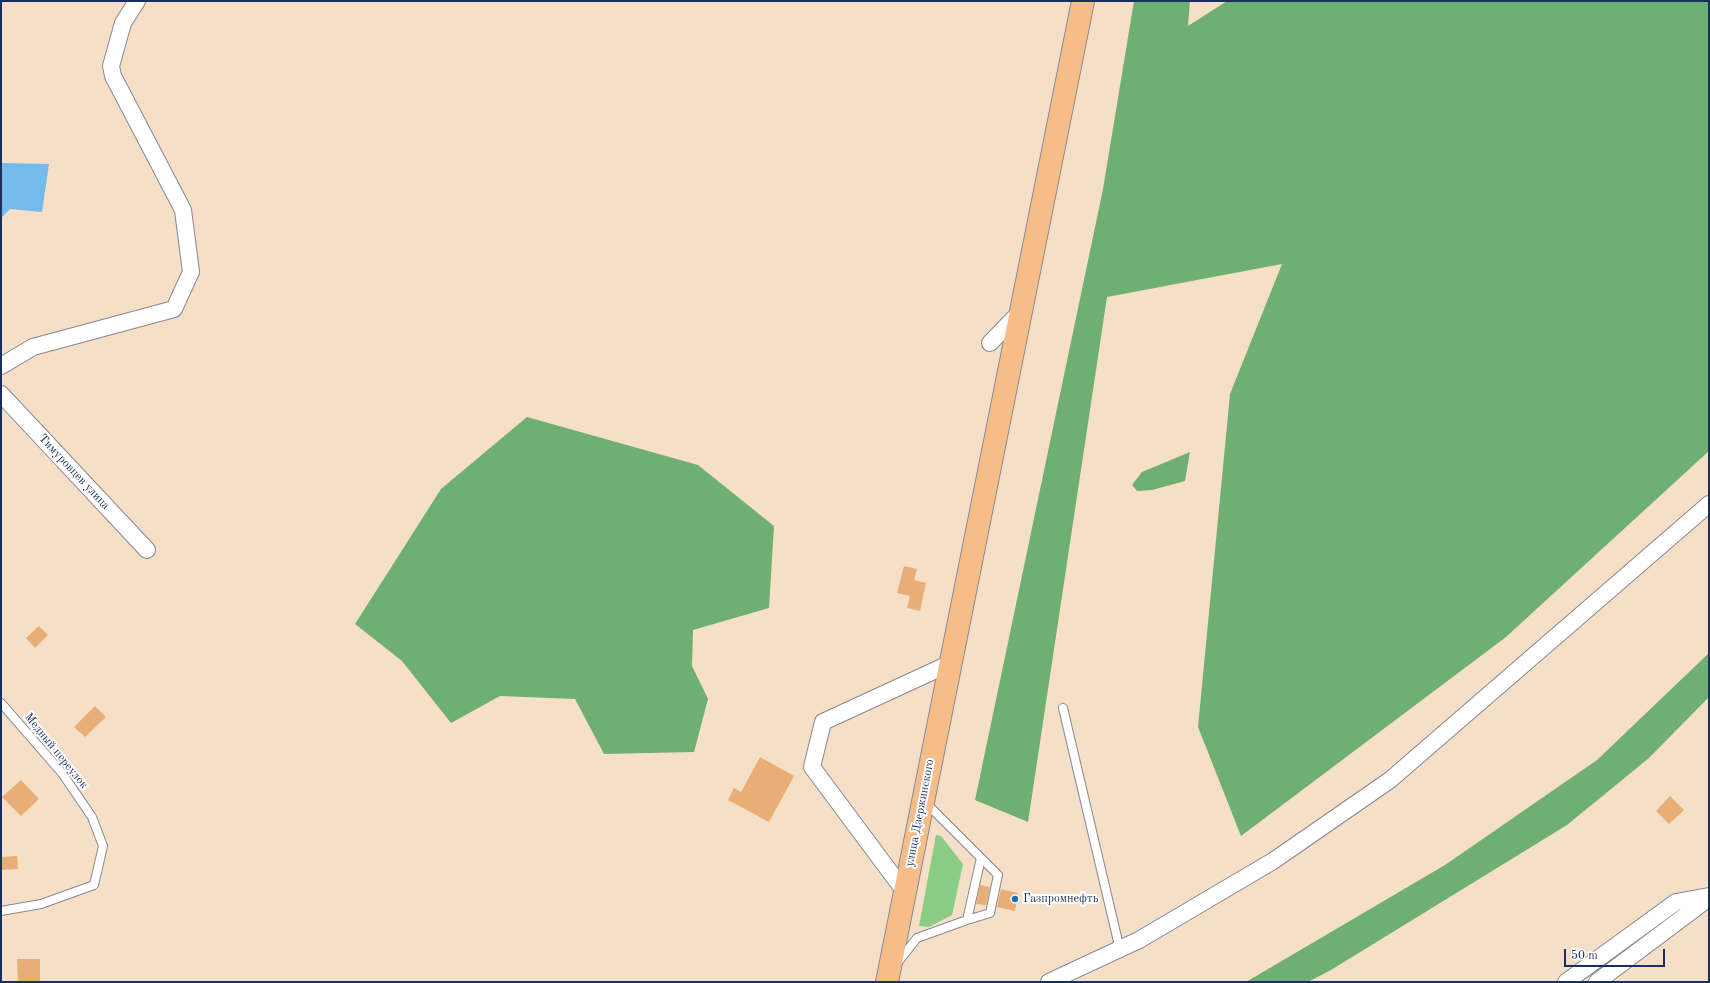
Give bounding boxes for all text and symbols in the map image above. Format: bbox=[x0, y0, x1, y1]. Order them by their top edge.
street label: Тимуровцев улица bbox=[35, 431, 113, 513]
street label: Медный переулок bbox=[21, 710, 91, 792]
street label: улица Дзержинского bbox=[903, 758, 937, 868]
place label: Газпромнефть bbox=[1023, 892, 1098, 906]
marker: Газпромнефть bbox=[1010, 894, 1020, 904]
scale bar bbox=[1566, 941, 1667, 967]
text: 50 m bbox=[1571, 950, 1598, 962]

